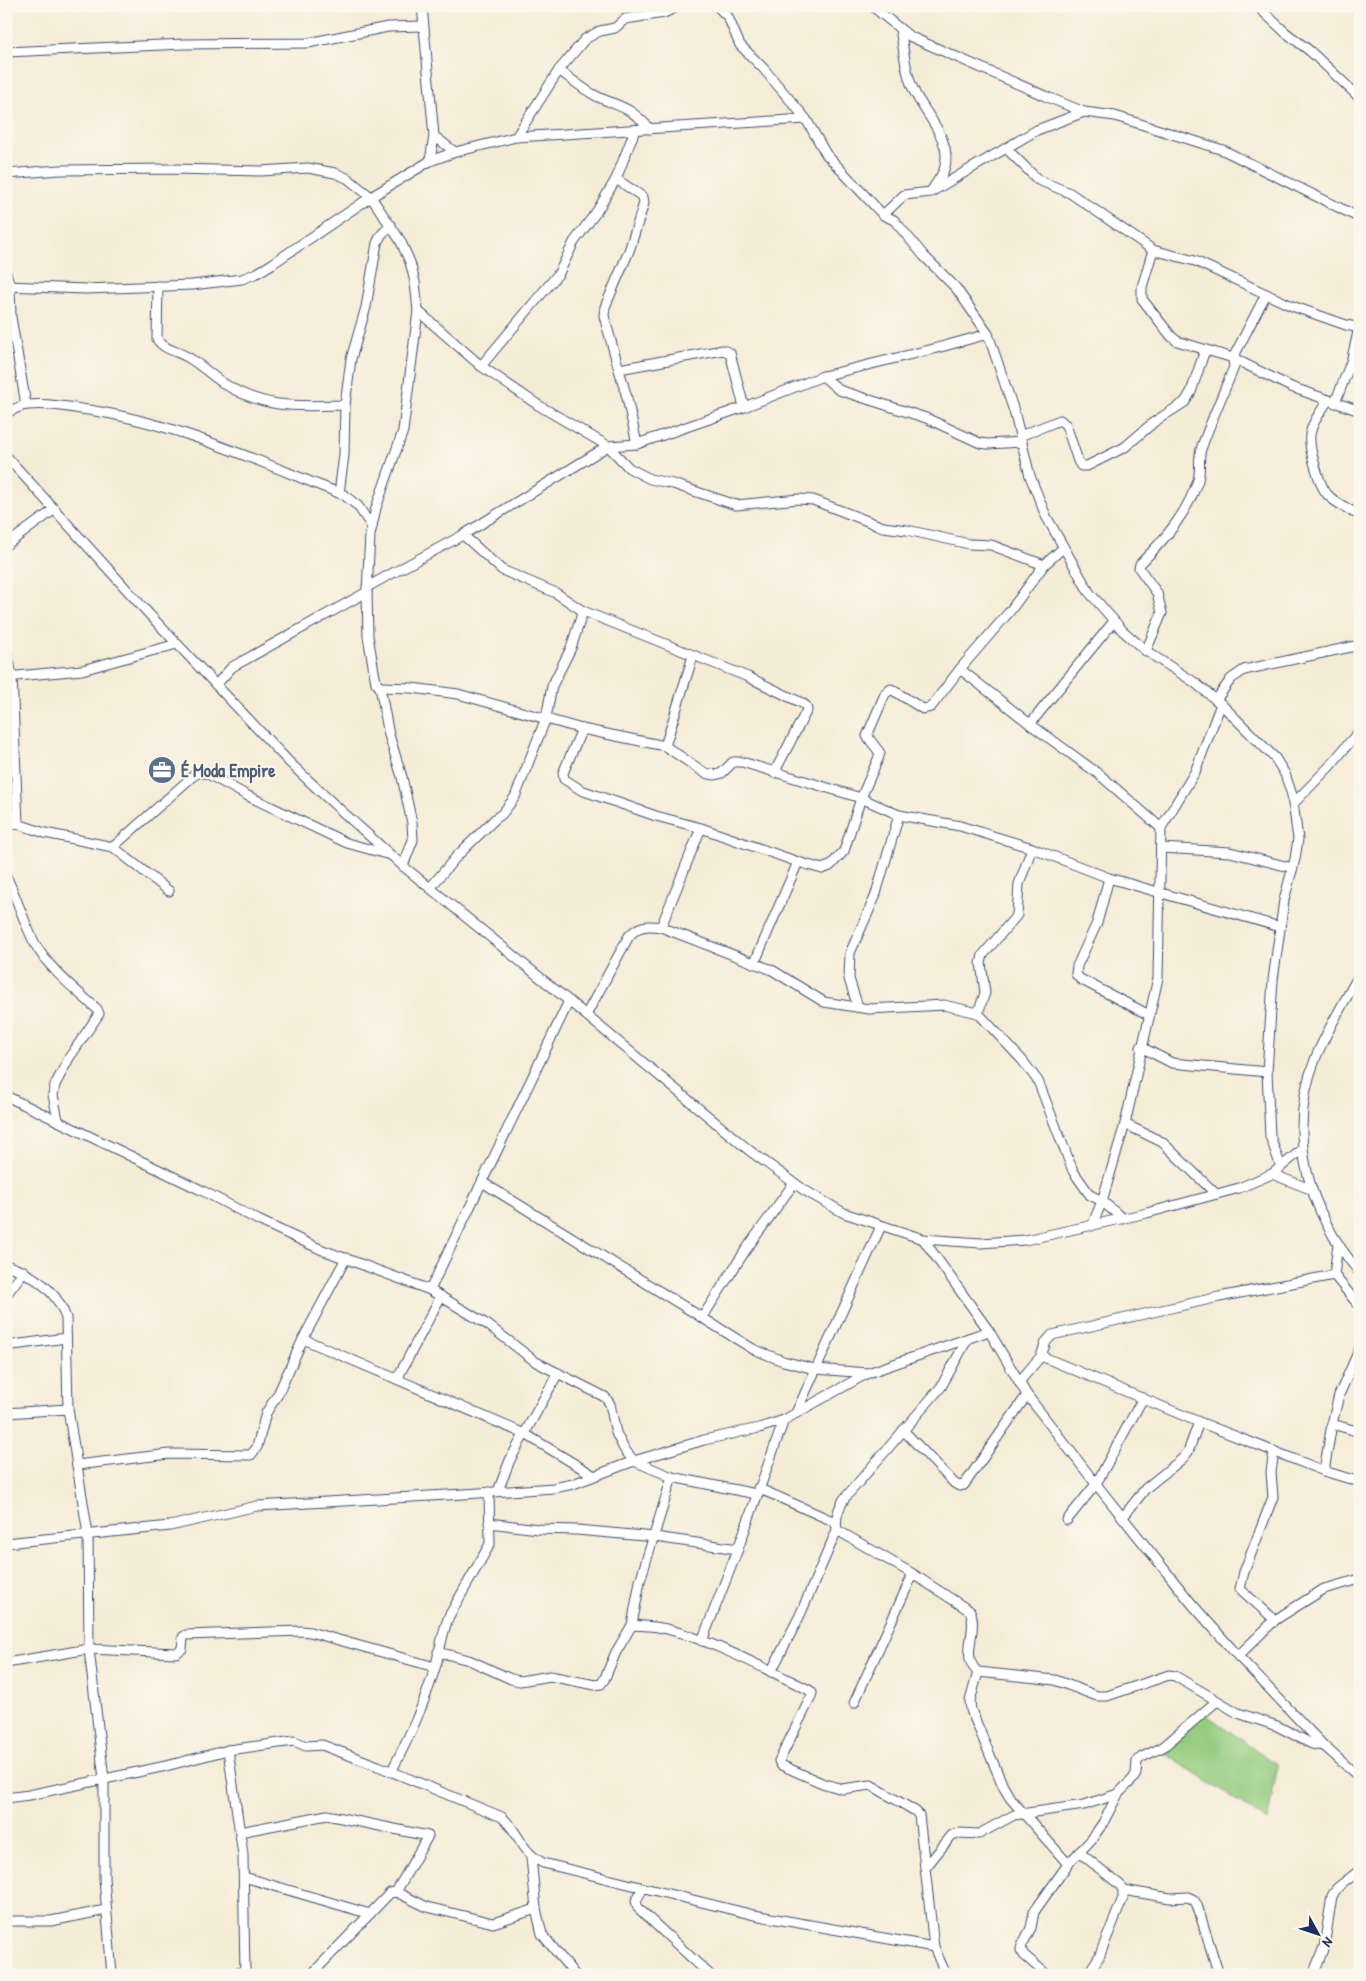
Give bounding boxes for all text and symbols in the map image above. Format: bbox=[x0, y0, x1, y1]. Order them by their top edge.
office icon: É Moda Empire bbox=[147, 755, 177, 785]
place label: É Moda Empire bbox=[181, 758, 276, 784]
north arrow bbox=[1294, 1908, 1344, 1958]
text: N bbox=[1318, 1934, 1338, 1952]

